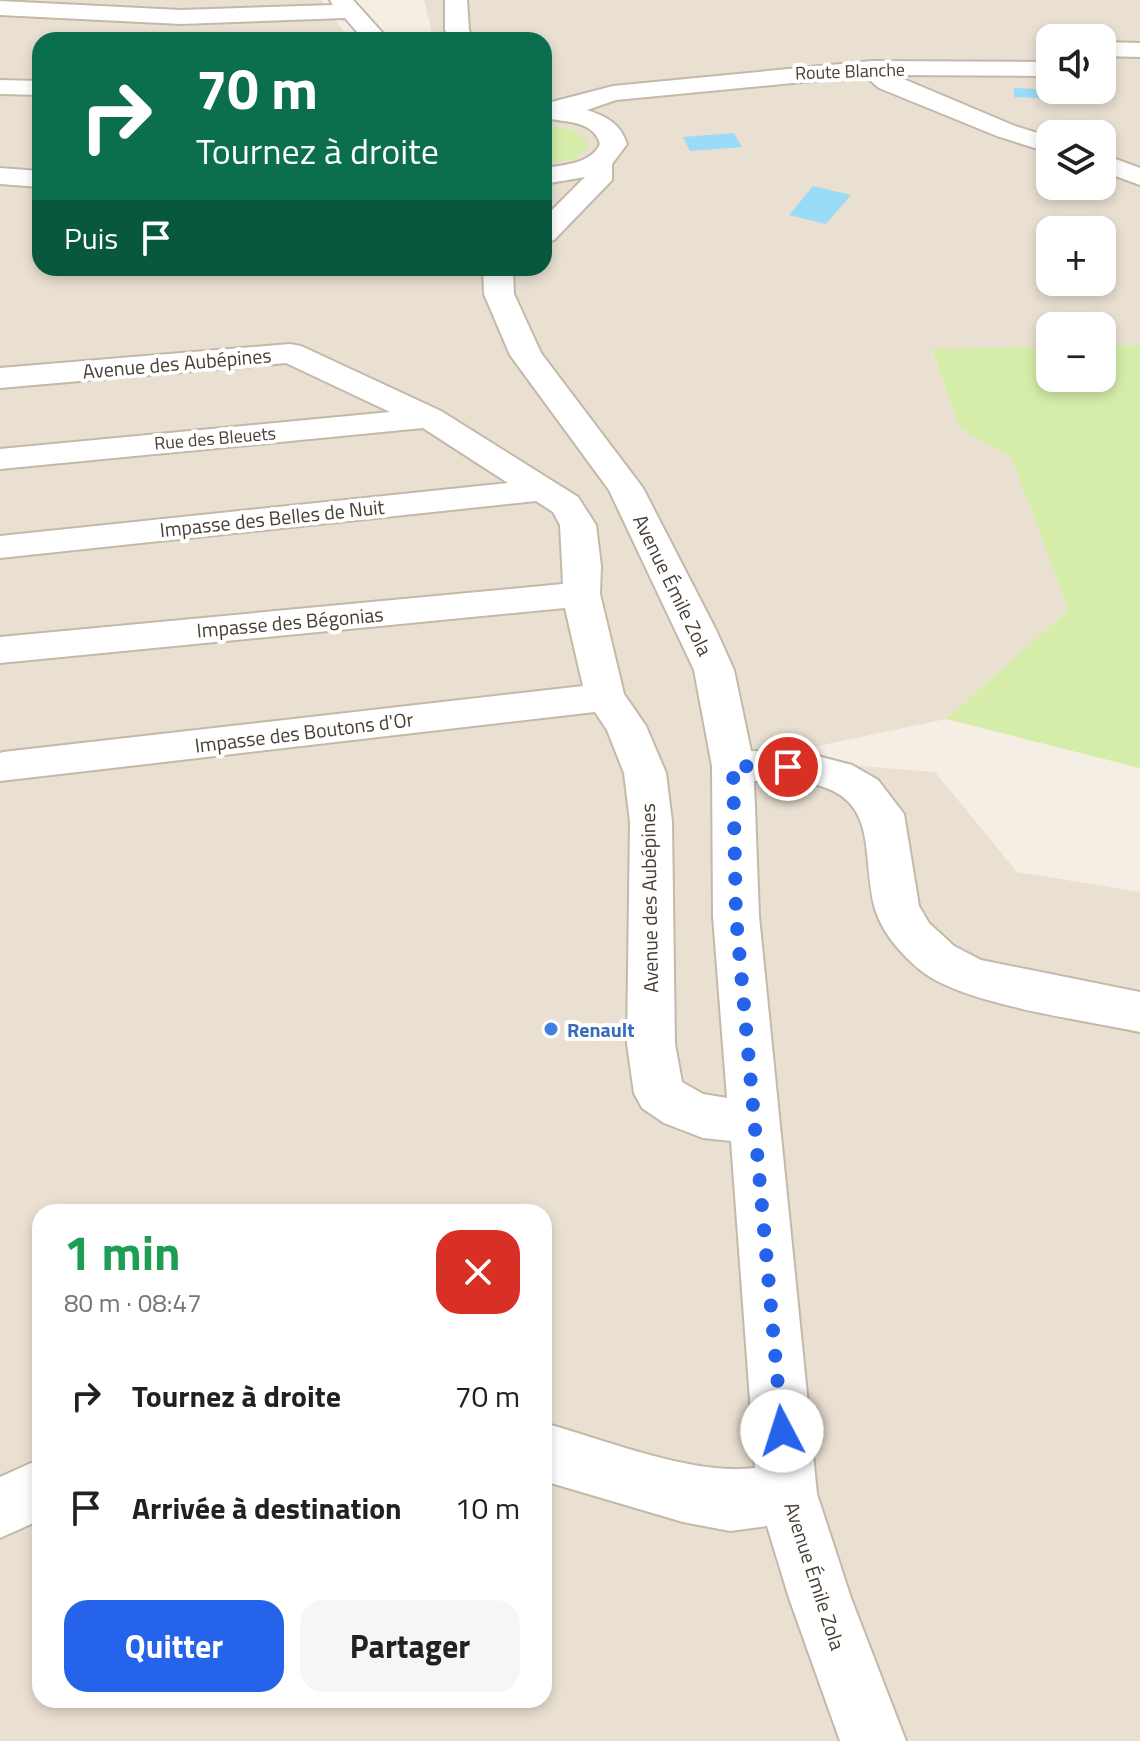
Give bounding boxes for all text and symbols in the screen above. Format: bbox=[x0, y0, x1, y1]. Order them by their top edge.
map controls bbox=[1036, 24, 1116, 392]
button: sound bbox=[1036, 24, 1116, 104]
text: 70 m bbox=[196, 46, 318, 131]
street label: Route Blanche bbox=[795, 56, 905, 86]
icon: right bbox=[64, 64, 168, 168]
button: layers bbox=[1036, 120, 1116, 200]
text: Tournez à droite bbox=[196, 123, 439, 178]
text: Puis bbox=[64, 215, 118, 261]
icon: arrive bbox=[134, 216, 178, 260]
button: + bbox=[1036, 216, 1116, 296]
button: − bbox=[1036, 312, 1116, 392]
street label: Avenue des Aubépines bbox=[81, 339, 273, 387]
street label: Rue des Bleuets bbox=[153, 419, 277, 457]
street label: Impasse des Belles de Nuit bbox=[158, 491, 386, 545]
street label: Avenue Émile Zola bbox=[625, 509, 721, 661]
street label: Impasse des Bégonias bbox=[195, 598, 385, 646]
street label: Impasse des Boutons d'Or bbox=[193, 703, 415, 761]
pin bbox=[754, 733, 822, 801]
icon: arrive bbox=[766, 745, 810, 789]
street label: Avenue des Aubépines bbox=[632, 803, 666, 993]
place label: Renault bbox=[567, 1014, 634, 1045]
marker: Renault bbox=[542, 1020, 560, 1038]
text: 1 min bbox=[64, 1216, 181, 1289]
button: close bbox=[436, 1230, 520, 1314]
text: 80 m · 08:47 bbox=[64, 1283, 202, 1322]
text: Tournez à droite bbox=[132, 1373, 341, 1419]
text: 70 m bbox=[455, 1373, 520, 1419]
icon: right bbox=[64, 1374, 108, 1418]
position arrow bbox=[740, 1389, 824, 1473]
text: Arrivée à destination bbox=[132, 1485, 402, 1531]
text: 10 m bbox=[455, 1485, 520, 1531]
icon: arrive bbox=[64, 1486, 108, 1530]
street label: Avenue Émile Zola bbox=[776, 1498, 854, 1654]
button: Quitter bbox=[64, 1600, 284, 1692]
button: Partager bbox=[300, 1600, 520, 1692]

